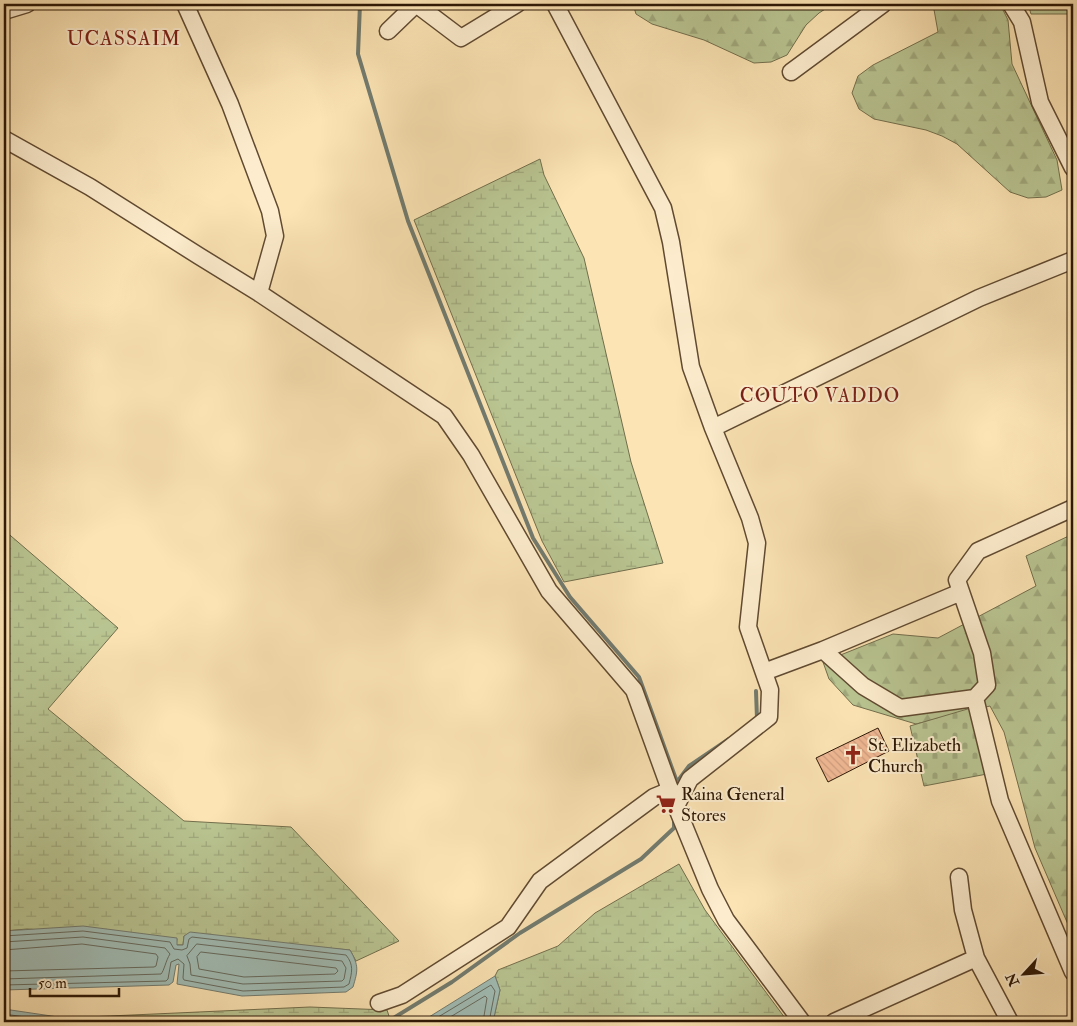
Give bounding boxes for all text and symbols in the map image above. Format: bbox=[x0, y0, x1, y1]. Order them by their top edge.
district label: UCASSAIM bbox=[67, 26, 181, 51]
district label: COUTO VADDO bbox=[740, 384, 900, 408]
place label: St. Elizabeth Church bbox=[868, 734, 962, 778]
church icon: St. Elizabeth Church bbox=[842, 744, 864, 766]
place label: Raina General Stores bbox=[681, 783, 785, 827]
supermarket icon: Raina General Stores bbox=[655, 793, 677, 815]
north arrow bbox=[1000, 948, 1050, 998]
scale bar bbox=[30, 966, 119, 998]
text: N bbox=[1002, 970, 1024, 990]
text: 50 m bbox=[38, 974, 67, 993]

